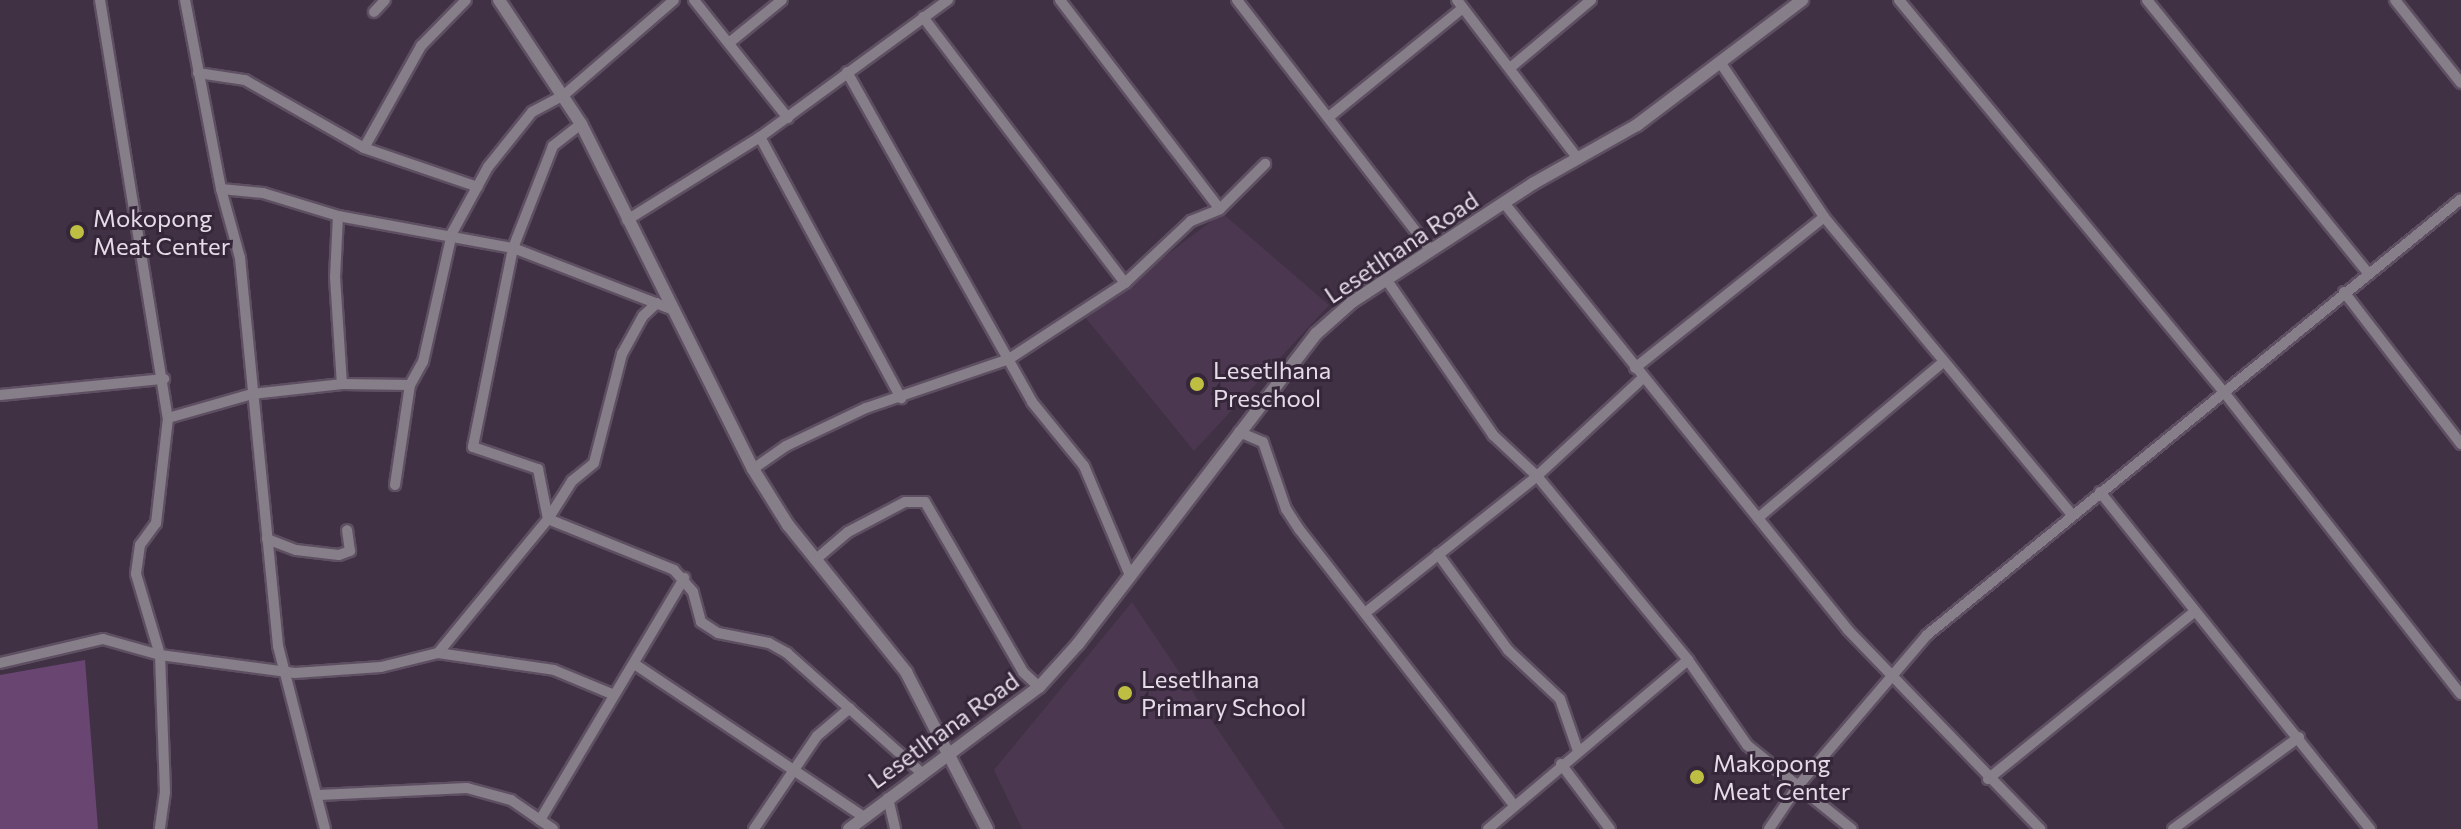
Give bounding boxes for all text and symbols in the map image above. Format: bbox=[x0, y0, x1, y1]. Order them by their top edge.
street label: Lesetlhana Road bbox=[1319, 185, 1483, 309]
place label: Mokopong Meat Center bbox=[93, 204, 230, 260]
marker: Mokopong Meat Center bbox=[68, 223, 86, 241]
place label: Lesetlhana Preschool bbox=[1213, 356, 1331, 412]
marker: Lesetlhana Preschool bbox=[1188, 375, 1206, 393]
place label: Lesetlhana Primary School bbox=[1141, 665, 1306, 721]
street label: Lesetlhana Road bbox=[862, 666, 1024, 794]
marker: Lesetlhana Primary School bbox=[1116, 684, 1134, 702]
place label: Makopong Meat Center bbox=[1713, 749, 1850, 805]
marker: Makopong Meat Center bbox=[1688, 768, 1706, 786]

